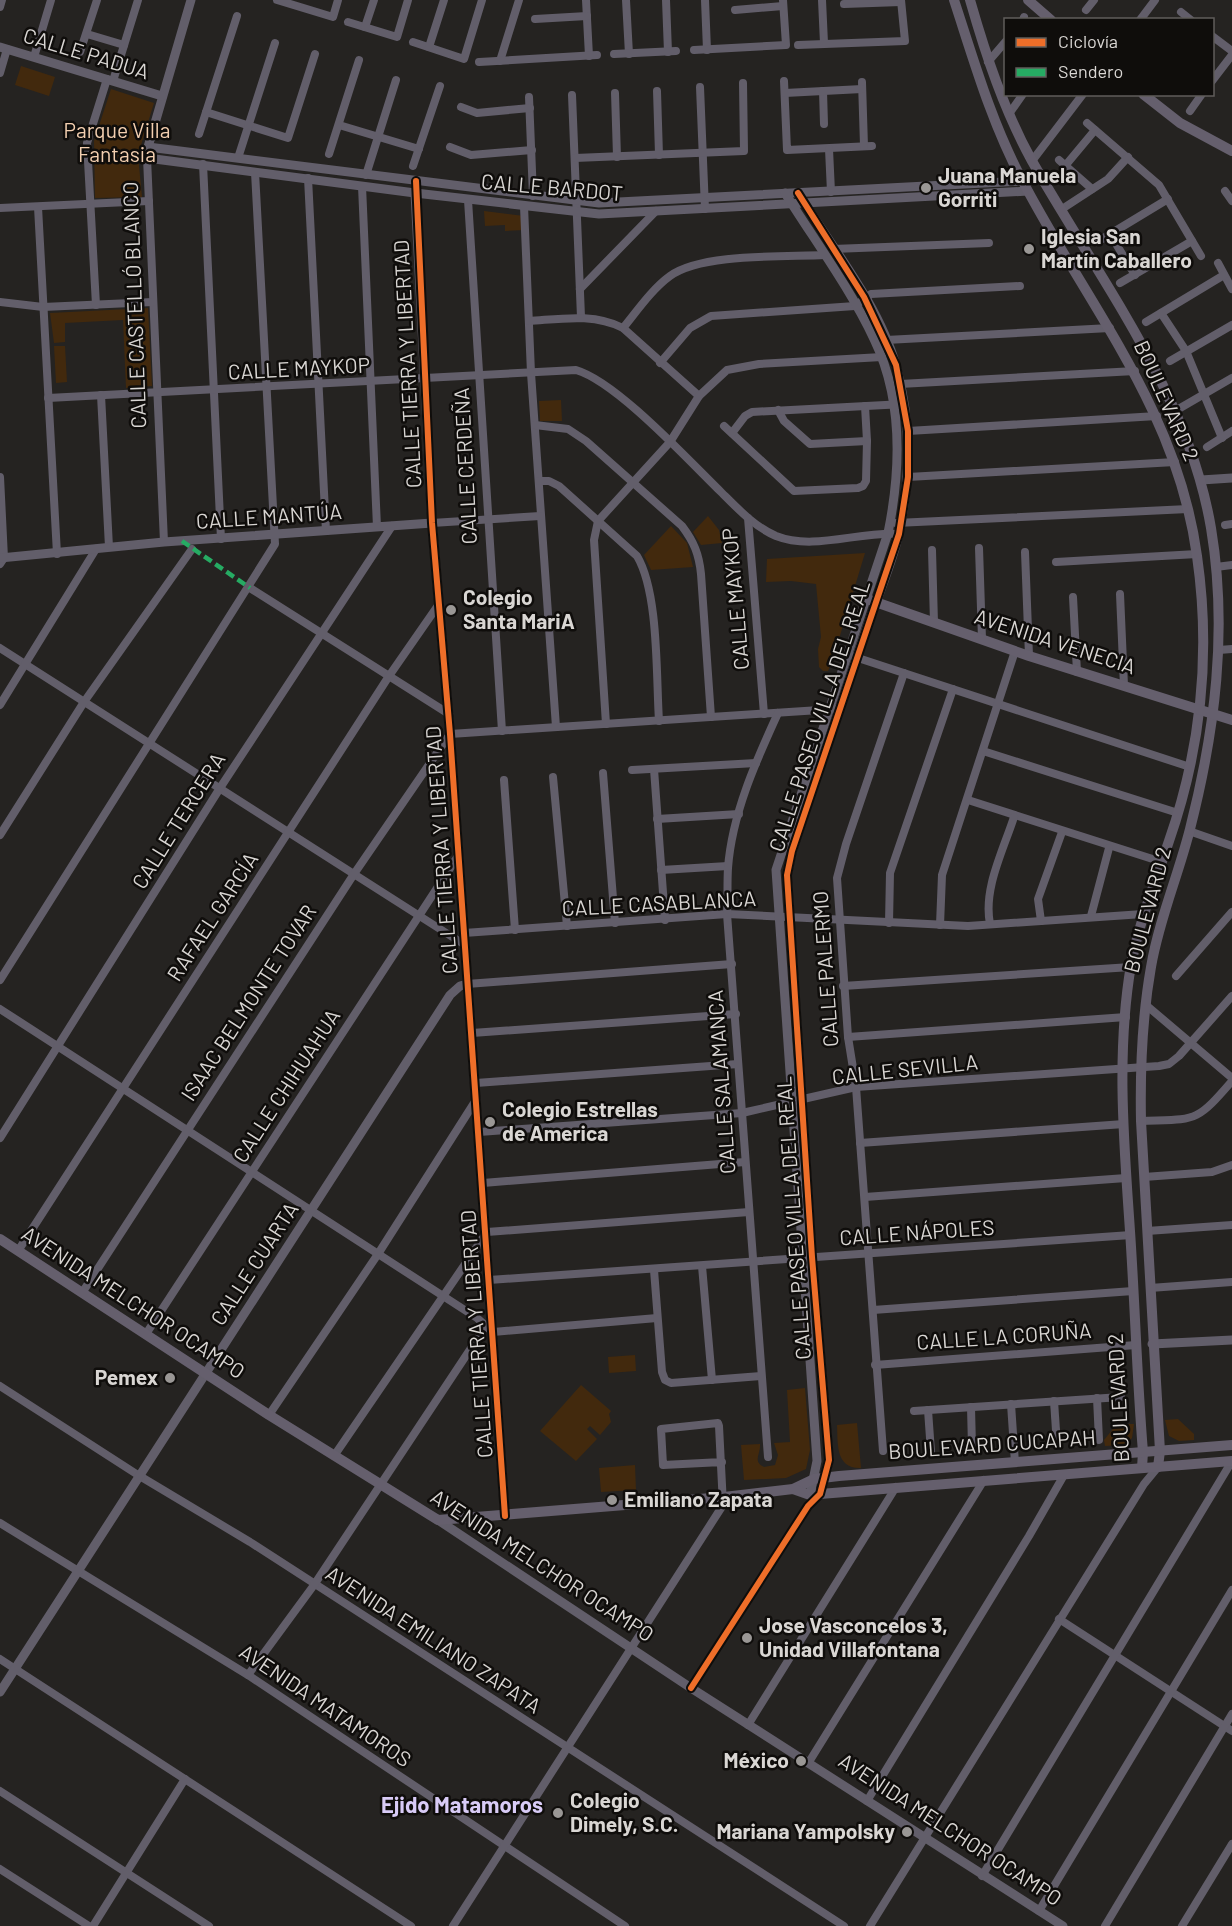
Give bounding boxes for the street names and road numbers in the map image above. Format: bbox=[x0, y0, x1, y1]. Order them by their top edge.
street label: CALLE PADUA bbox=[21, 22, 153, 84]
street label: CALLE BARDOT bbox=[480, 168, 624, 205]
street label: CALLE CASTELLÓ BLANCO bbox=[117, 181, 150, 429]
street label: CALLE TIERRA Y LIBERTAD bbox=[388, 239, 425, 489]
street label: BOULEVARD 2 bbox=[1130, 336, 1205, 464]
street label: CALLE MAYKOP bbox=[227, 351, 371, 384]
street label: CALLE CERDEÑA bbox=[448, 387, 481, 545]
street label: CALLE MANTÚA bbox=[195, 498, 343, 533]
street label: CALLE MAYKOP bbox=[716, 527, 753, 671]
street label: CALLE PASEO VILLA DEL REAL bbox=[763, 577, 874, 854]
street label: AVENIDA VENECIA bbox=[972, 603, 1139, 678]
street label: CALLE TIERRA Y LIBERTAD bbox=[419, 725, 462, 975]
street label: CALLE TERCERA bbox=[126, 747, 230, 893]
street label: BOULEVARD 2 bbox=[1118, 844, 1175, 975]
street label: RAFAEL GARCÍA bbox=[161, 847, 263, 985]
street label: CALLE CASABLANCA bbox=[561, 885, 757, 920]
street label: CALLE PALERMO bbox=[807, 890, 842, 1048]
street label: ISAAC BELMONTE TOVAR bbox=[175, 899, 321, 1105]
street label: CALLE SALAMANCA bbox=[702, 989, 739, 1175]
street label: CALLE CHIHUAHUA bbox=[227, 1004, 345, 1167]
street label: CALLE SEVILLA bbox=[831, 1048, 979, 1089]
street label: CALLE PASEO VILLA DEL REAL bbox=[770, 1076, 815, 1361]
street label: CALLE CUARTA bbox=[205, 1197, 303, 1329]
street label: CALLE TIERRA Y LIBERTAD bbox=[454, 1209, 497, 1459]
street label: CALLE NÁPOLES bbox=[838, 1214, 995, 1249]
street label: AVENIDA MELCHOR OCAMPO bbox=[18, 1220, 250, 1383]
street label: CALLE LA CORUÑA bbox=[916, 1317, 1092, 1354]
street label: BOULEVARD 2 bbox=[1102, 1333, 1133, 1463]
street label: BOULEVARD CUCAPAH bbox=[887, 1424, 1096, 1463]
street label: AVENIDA MELCHOR OCAMPO bbox=[427, 1483, 659, 1646]
street label: AVENIDA EMILIANO ZAPATA bbox=[322, 1560, 546, 1718]
street label: AVENIDA MATAMOROS bbox=[235, 1638, 416, 1772]
street label: AVENIDA MELCHOR OCAMPO bbox=[835, 1747, 1067, 1910]

